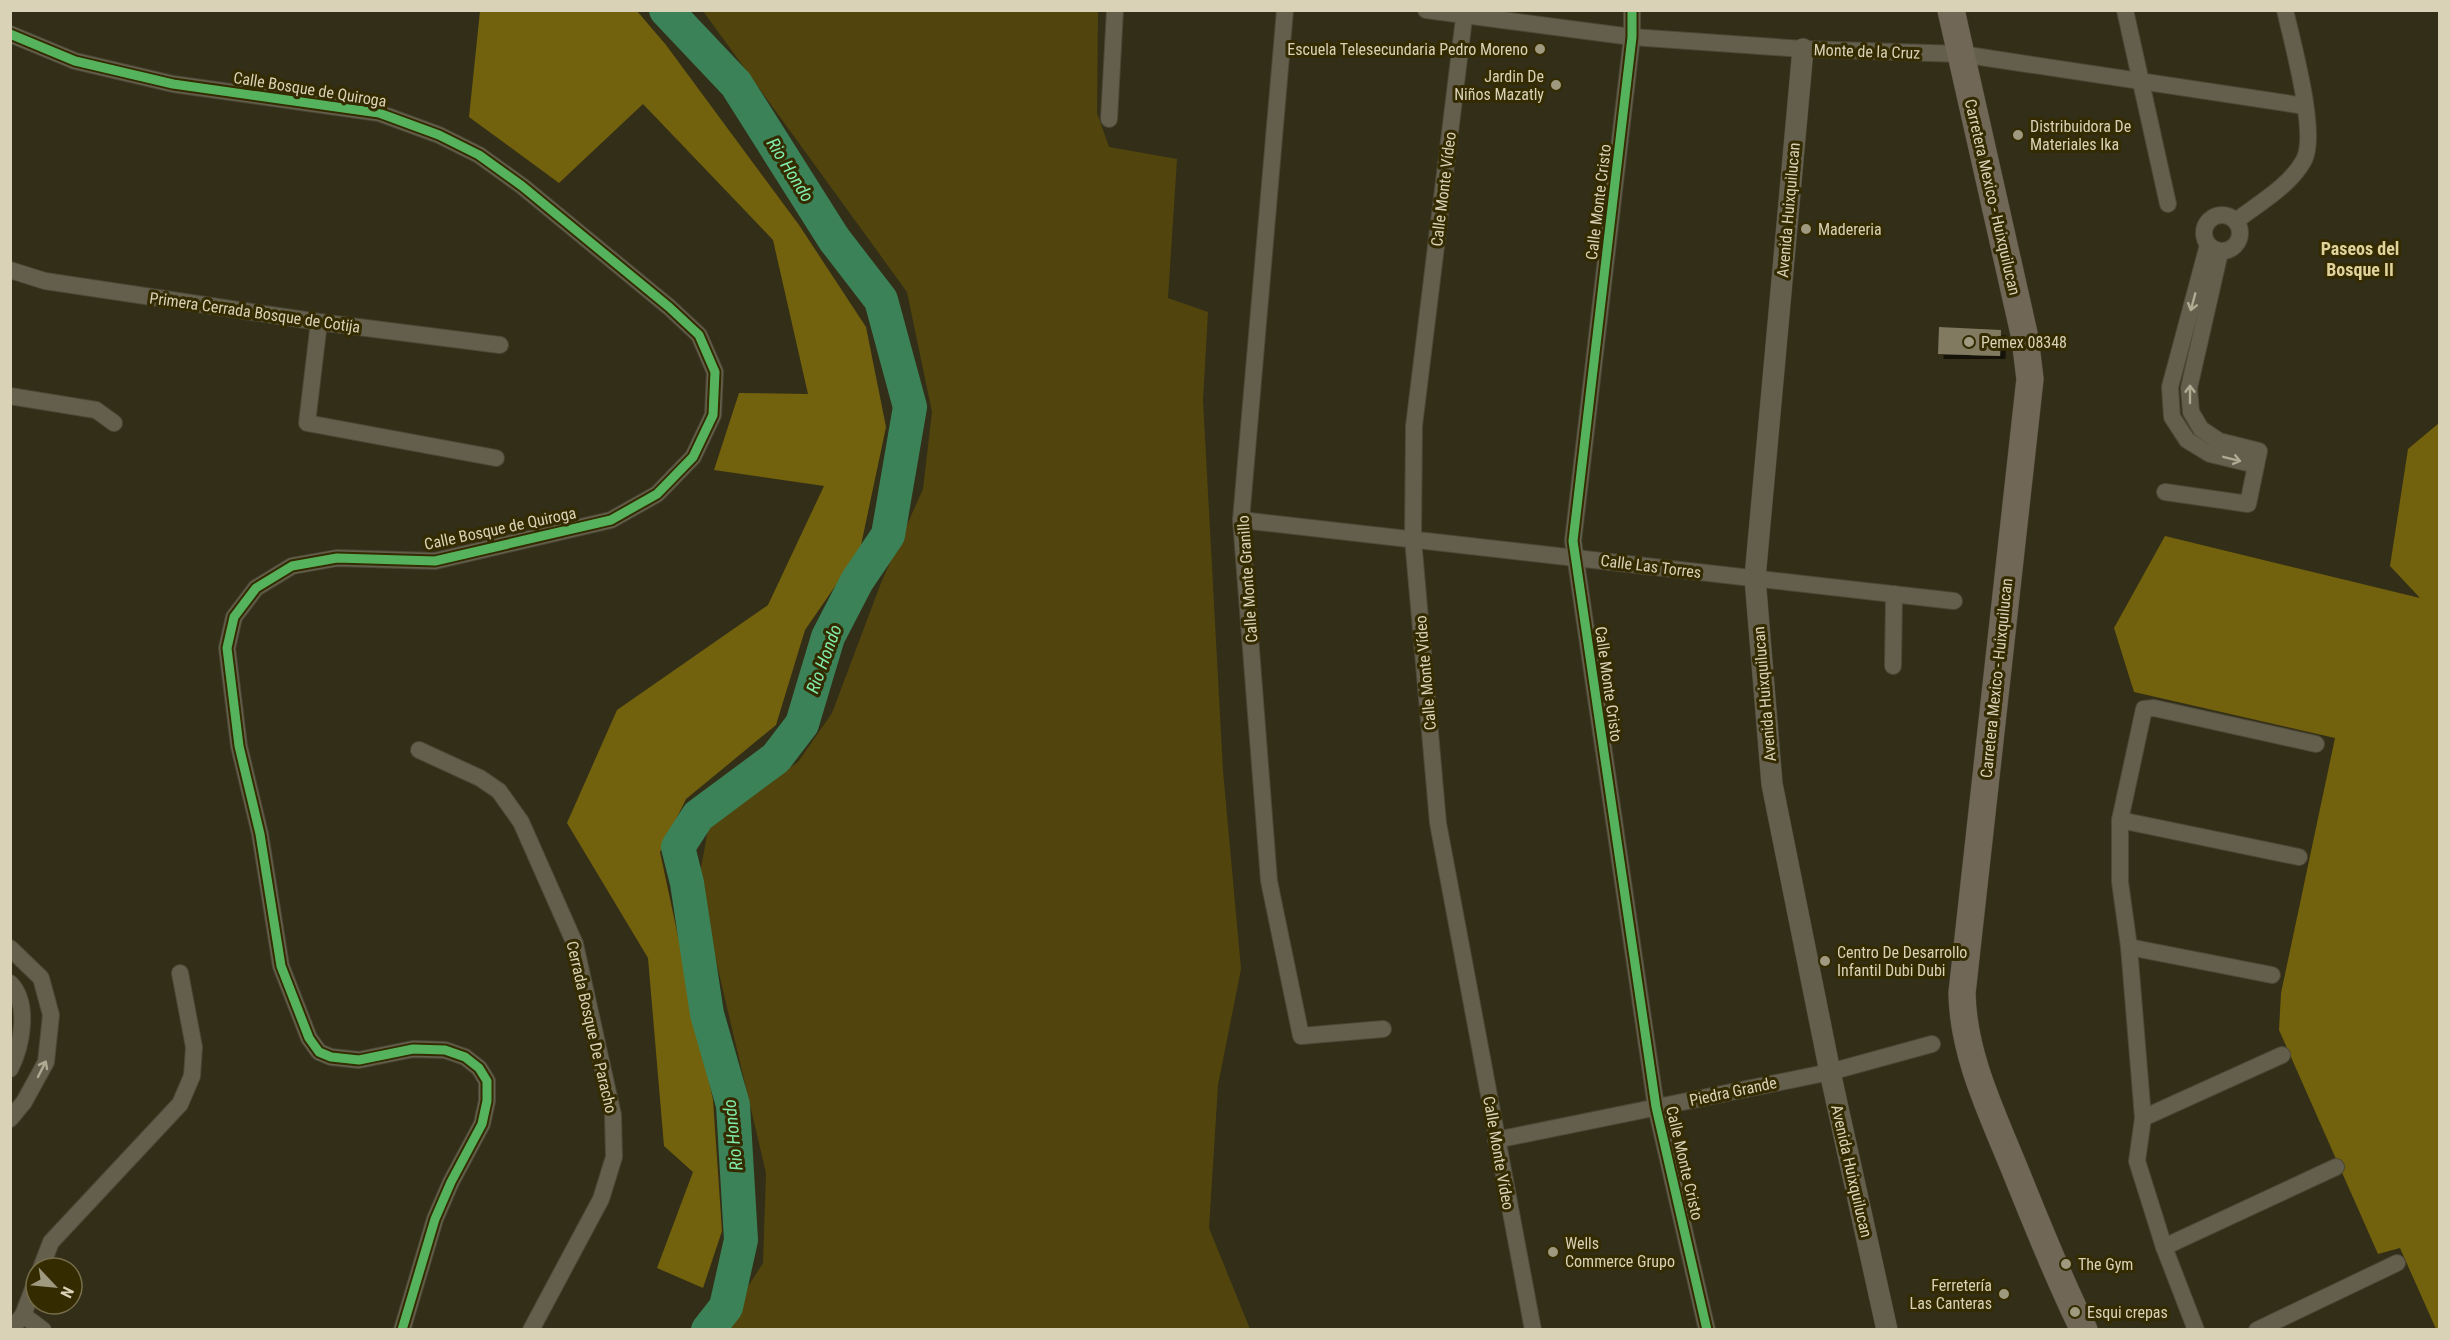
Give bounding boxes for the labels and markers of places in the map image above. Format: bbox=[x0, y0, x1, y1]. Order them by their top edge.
place label: Escuela Telesecundaria Pedro Moreno bbox=[1287, 40, 1528, 59]
marker: Escuela Telesecundaria Pedro Moreno bbox=[1533, 42, 1547, 56]
place label: Jardin De Niños Mazatly bbox=[1454, 67, 1544, 104]
marker: Jardin De Niños Mazatly bbox=[1549, 78, 1563, 92]
place label: Distribuidora De Materiales Ika bbox=[2030, 117, 2131, 154]
marker: Distribuidora De Materiales Ika bbox=[2011, 128, 2025, 142]
place label: Madereria bbox=[1818, 220, 1882, 239]
marker: Madereria bbox=[1799, 222, 1813, 236]
place label: Pemex 08348 bbox=[1981, 333, 2067, 352]
marker: Pemex 08348 bbox=[1962, 335, 1976, 349]
place label: Centro De Desarrollo Infantil Dubi Dubi bbox=[1837, 943, 1967, 980]
marker: Centro De Desarrollo Infantil Dubi Dubi bbox=[1818, 954, 1832, 968]
place label: Wells Commerce Grupo bbox=[1565, 1234, 1675, 1271]
marker: Wells Commerce Grupo bbox=[1546, 1245, 1560, 1259]
place label: The Gym bbox=[2078, 1255, 2133, 1274]
marker: The Gym bbox=[2059, 1257, 2073, 1271]
place label: Ferretería Las Canteras bbox=[1910, 1276, 1992, 1313]
marker: Ferretería Las Canteras bbox=[1997, 1287, 2011, 1301]
place label: Esqui crepas bbox=[2087, 1303, 2168, 1322]
marker: Esqui crepas bbox=[2068, 1305, 2082, 1319]

